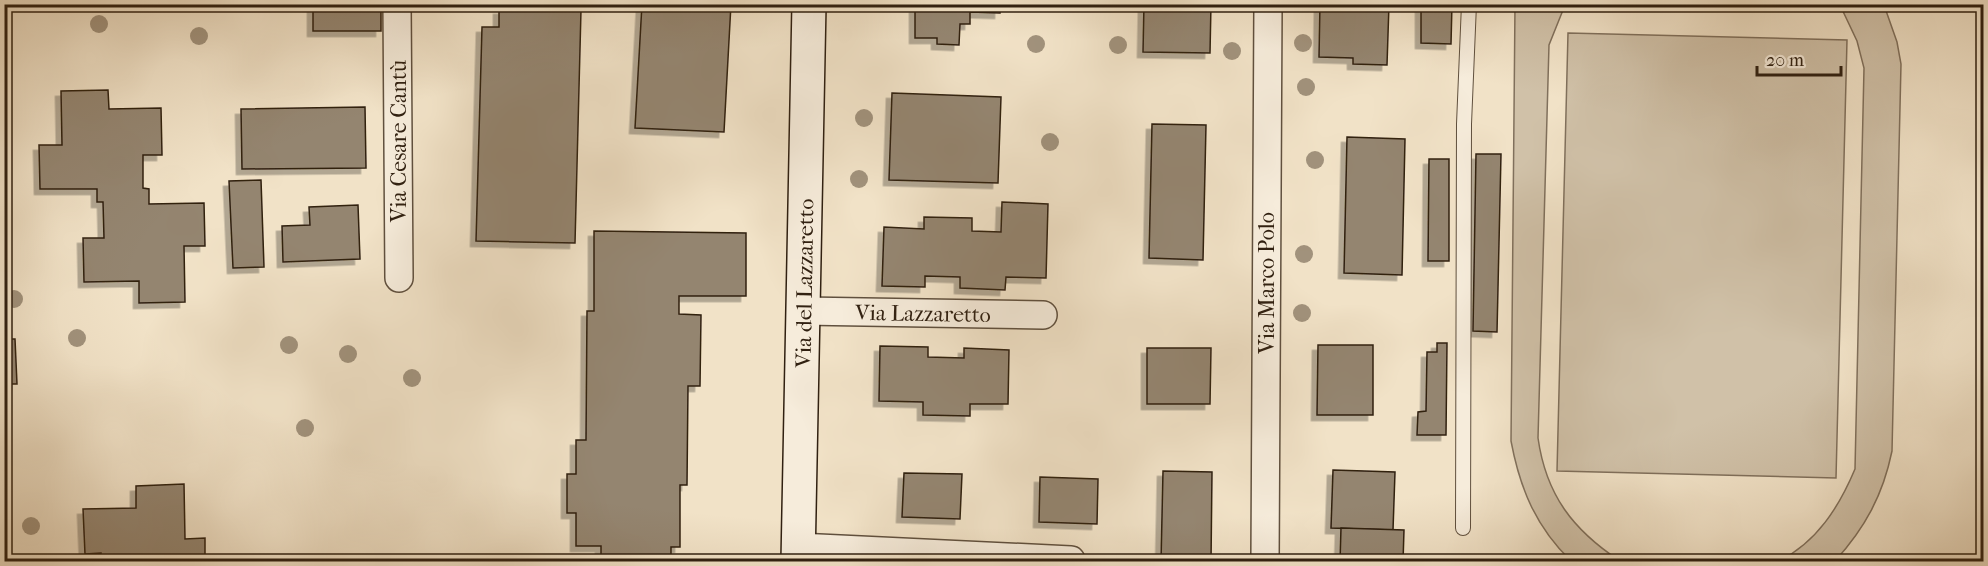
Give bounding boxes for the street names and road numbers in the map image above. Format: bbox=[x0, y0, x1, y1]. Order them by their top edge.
street label: Via Cesare Cantù bbox=[386, 59, 412, 223]
street label: Via del Lazzaretto bbox=[791, 198, 819, 369]
street label: Via Marco Polo bbox=[1254, 212, 1280, 355]
street label: Via Lazzaretto bbox=[854, 300, 991, 328]

